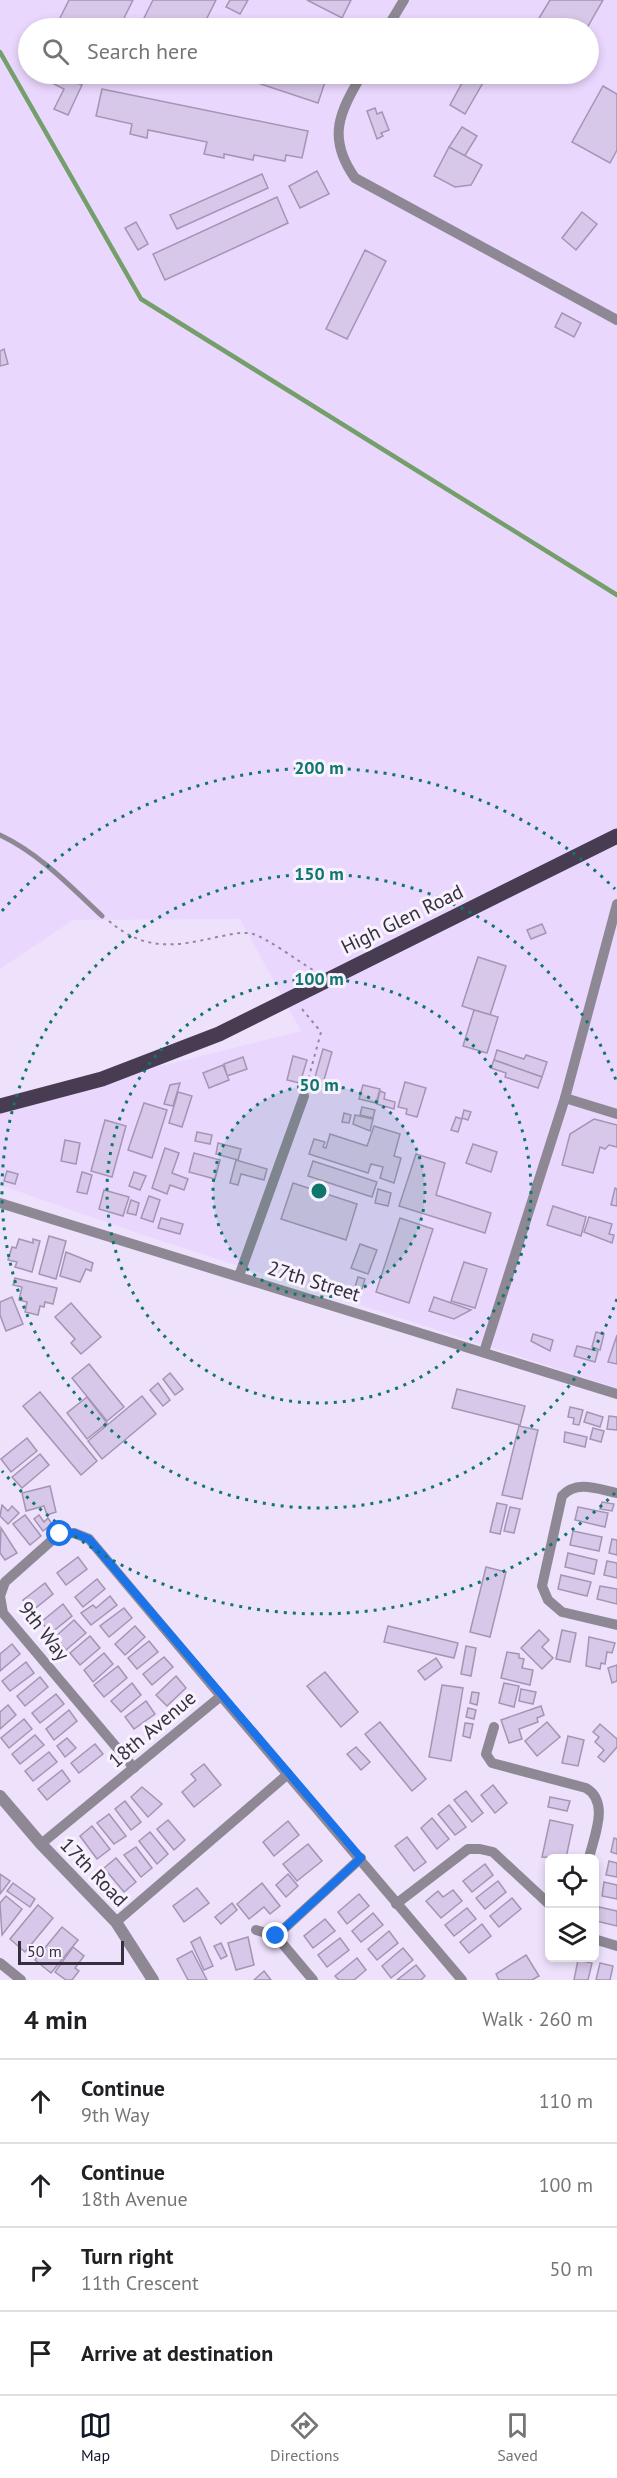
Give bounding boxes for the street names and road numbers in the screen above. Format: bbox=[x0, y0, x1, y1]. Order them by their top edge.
street label: High Glen Road bbox=[337, 878, 467, 960]
street label: 27th Street bbox=[265, 1255, 364, 1307]
street label: 9th Way bbox=[13, 1596, 76, 1667]
street label: 18th Avenue bbox=[103, 1685, 201, 1773]
street label: 17th Road bbox=[55, 1832, 133, 1912]

